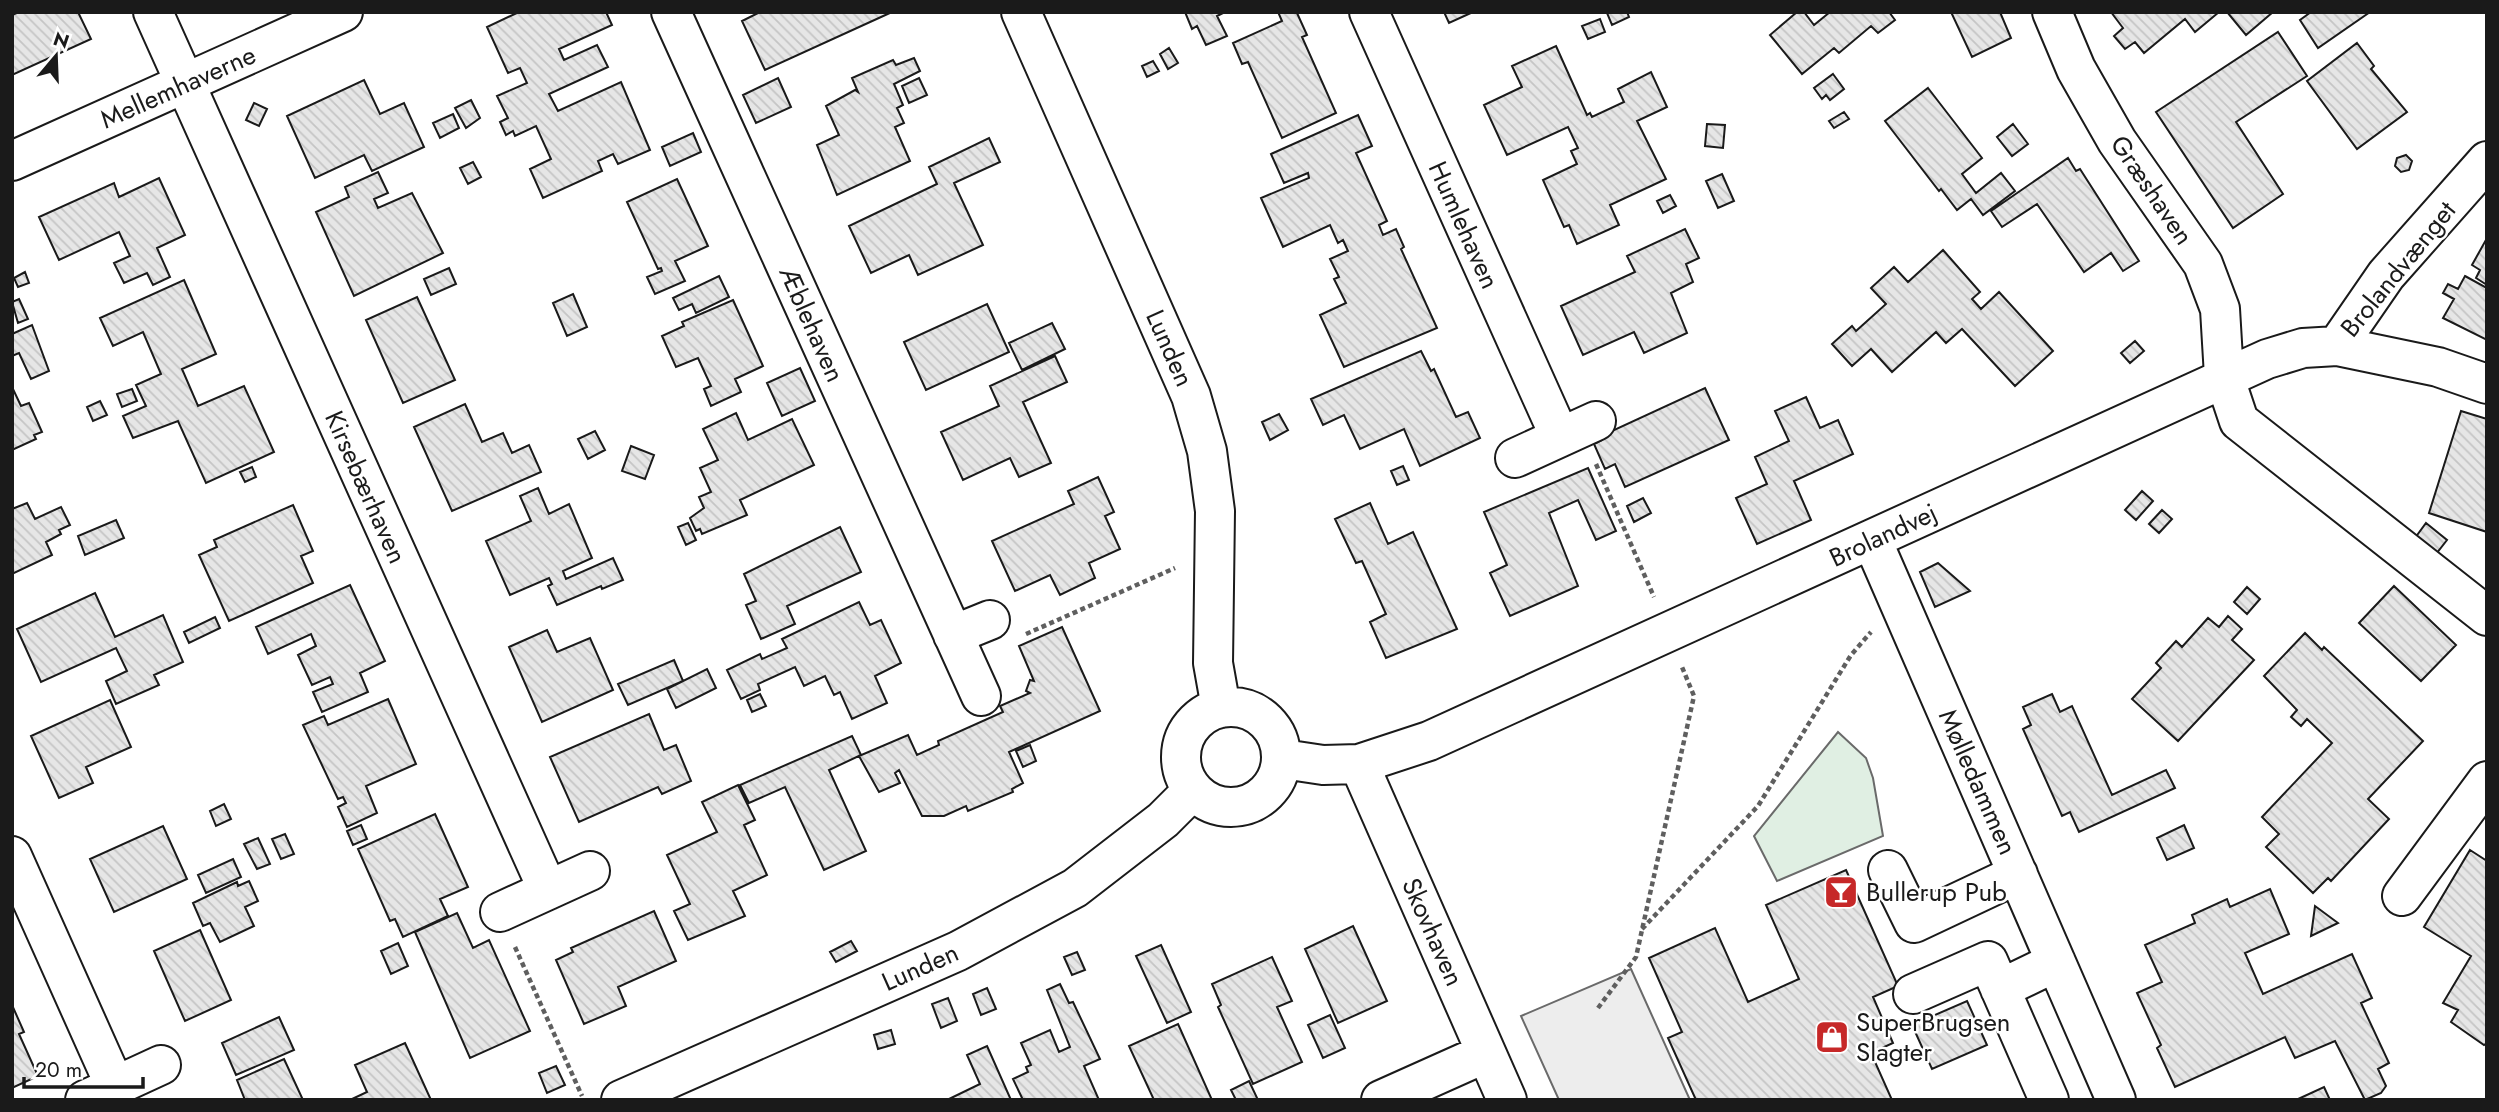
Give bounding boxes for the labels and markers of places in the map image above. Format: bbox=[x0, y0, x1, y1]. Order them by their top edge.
bar icon: Bullerup Pub bbox=[1822, 873, 1860, 911]
place label: Bullerup Pub bbox=[1866, 873, 2007, 911]
place label: SuperBrugsen Slagter bbox=[1856, 1003, 2010, 1071]
shop icon: SuperBrugsen Slagter bbox=[1813, 1018, 1851, 1056]

